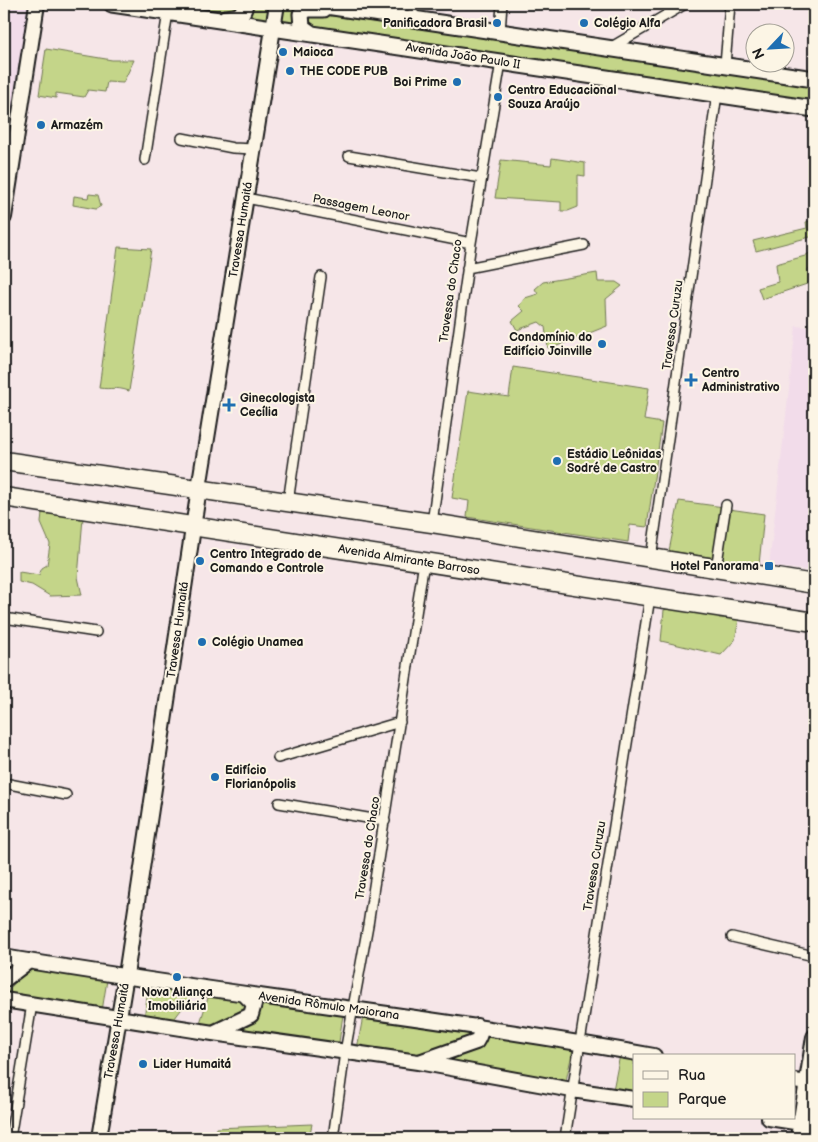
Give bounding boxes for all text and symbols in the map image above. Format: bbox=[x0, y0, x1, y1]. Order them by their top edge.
place label: Panificadora Brasil bbox=[383, 16, 487, 31]
place label: Colégio Alfa bbox=[594, 16, 661, 31]
marker: Panificadora Brasil bbox=[491, 17, 503, 29]
marker: Colégio Alfa bbox=[578, 17, 590, 29]
north arrow bbox=[746, 22, 796, 72]
street label: Avenida João Paulo II bbox=[405, 40, 522, 73]
place label: Maioca bbox=[293, 45, 334, 60]
text: N bbox=[749, 45, 769, 62]
marker: Maioca bbox=[277, 46, 289, 58]
place label: THE CODE PUB bbox=[300, 64, 388, 79]
marker: THE CODE PUB bbox=[284, 65, 296, 77]
place label: Boi Prime bbox=[393, 75, 447, 90]
marker: Boi Prime bbox=[451, 76, 463, 88]
place label: Centro Educacional Souza Araújo bbox=[508, 83, 616, 112]
marker: Centro Educacional Souza Araújo bbox=[492, 91, 504, 103]
place label: Armazém bbox=[50, 118, 103, 133]
marker: Armazém bbox=[35, 119, 47, 131]
street label: Travessa Humaitá bbox=[226, 181, 256, 279]
street label: Passagem Leonor bbox=[311, 191, 411, 225]
street label: Travessa do Chaco bbox=[436, 238, 466, 344]
street label: Travessa Curuzu bbox=[659, 279, 687, 371]
place label: Condomínio do Edifício Joinville bbox=[503, 330, 592, 359]
marker: Condomínio do Edifício Joinville bbox=[596, 338, 608, 350]
place label: Centro Administrativo bbox=[701, 366, 780, 395]
marker: Centro Administrativo bbox=[684, 373, 698, 387]
place label: Ginecologista Cecília bbox=[240, 391, 315, 420]
marker: Ginecologista Cecília bbox=[222, 398, 236, 412]
place label: Estádio Leônidas Sodré de Castro bbox=[567, 447, 661, 476]
marker: Estádio Leônidas Sodré de Castro bbox=[551, 455, 563, 467]
street label: Avenida Almirante Barroso bbox=[337, 541, 481, 579]
place label: Centro Integrado de Comando e Controle bbox=[210, 547, 324, 576]
marker: Centro Integrado de Comando e Controle bbox=[194, 555, 206, 567]
place label: Hotel Panorama bbox=[670, 559, 759, 574]
marker: Hotel Panorama bbox=[763, 560, 775, 572]
street label: Travessa Humaitá bbox=[164, 581, 192, 679]
place label: Colégio Unamea bbox=[212, 635, 304, 650]
marker: Colégio Unamea bbox=[196, 636, 208, 648]
place label: Edifício Florianópolis bbox=[225, 763, 296, 792]
marker: Edifício Florianópolis bbox=[209, 771, 221, 783]
street label: Travessa do Chaco bbox=[352, 795, 384, 901]
street label: Travessa Curuzu bbox=[580, 820, 610, 912]
marker: Nova Aliança Imobiliária bbox=[171, 971, 183, 983]
street label: Travessa Humaitá bbox=[101, 982, 133, 1080]
place label: Nova Aliança Imobiliária bbox=[141, 985, 213, 1014]
street label: Avenida Rômulo Maiorana bbox=[258, 989, 401, 1023]
legend bbox=[633, 1054, 796, 1120]
place label: Lider Humaitá bbox=[153, 1057, 231, 1072]
marker: Lider Humaitá bbox=[137, 1058, 149, 1070]
text: Rua bbox=[678, 1066, 706, 1085]
text: Parque bbox=[678, 1090, 727, 1109]

